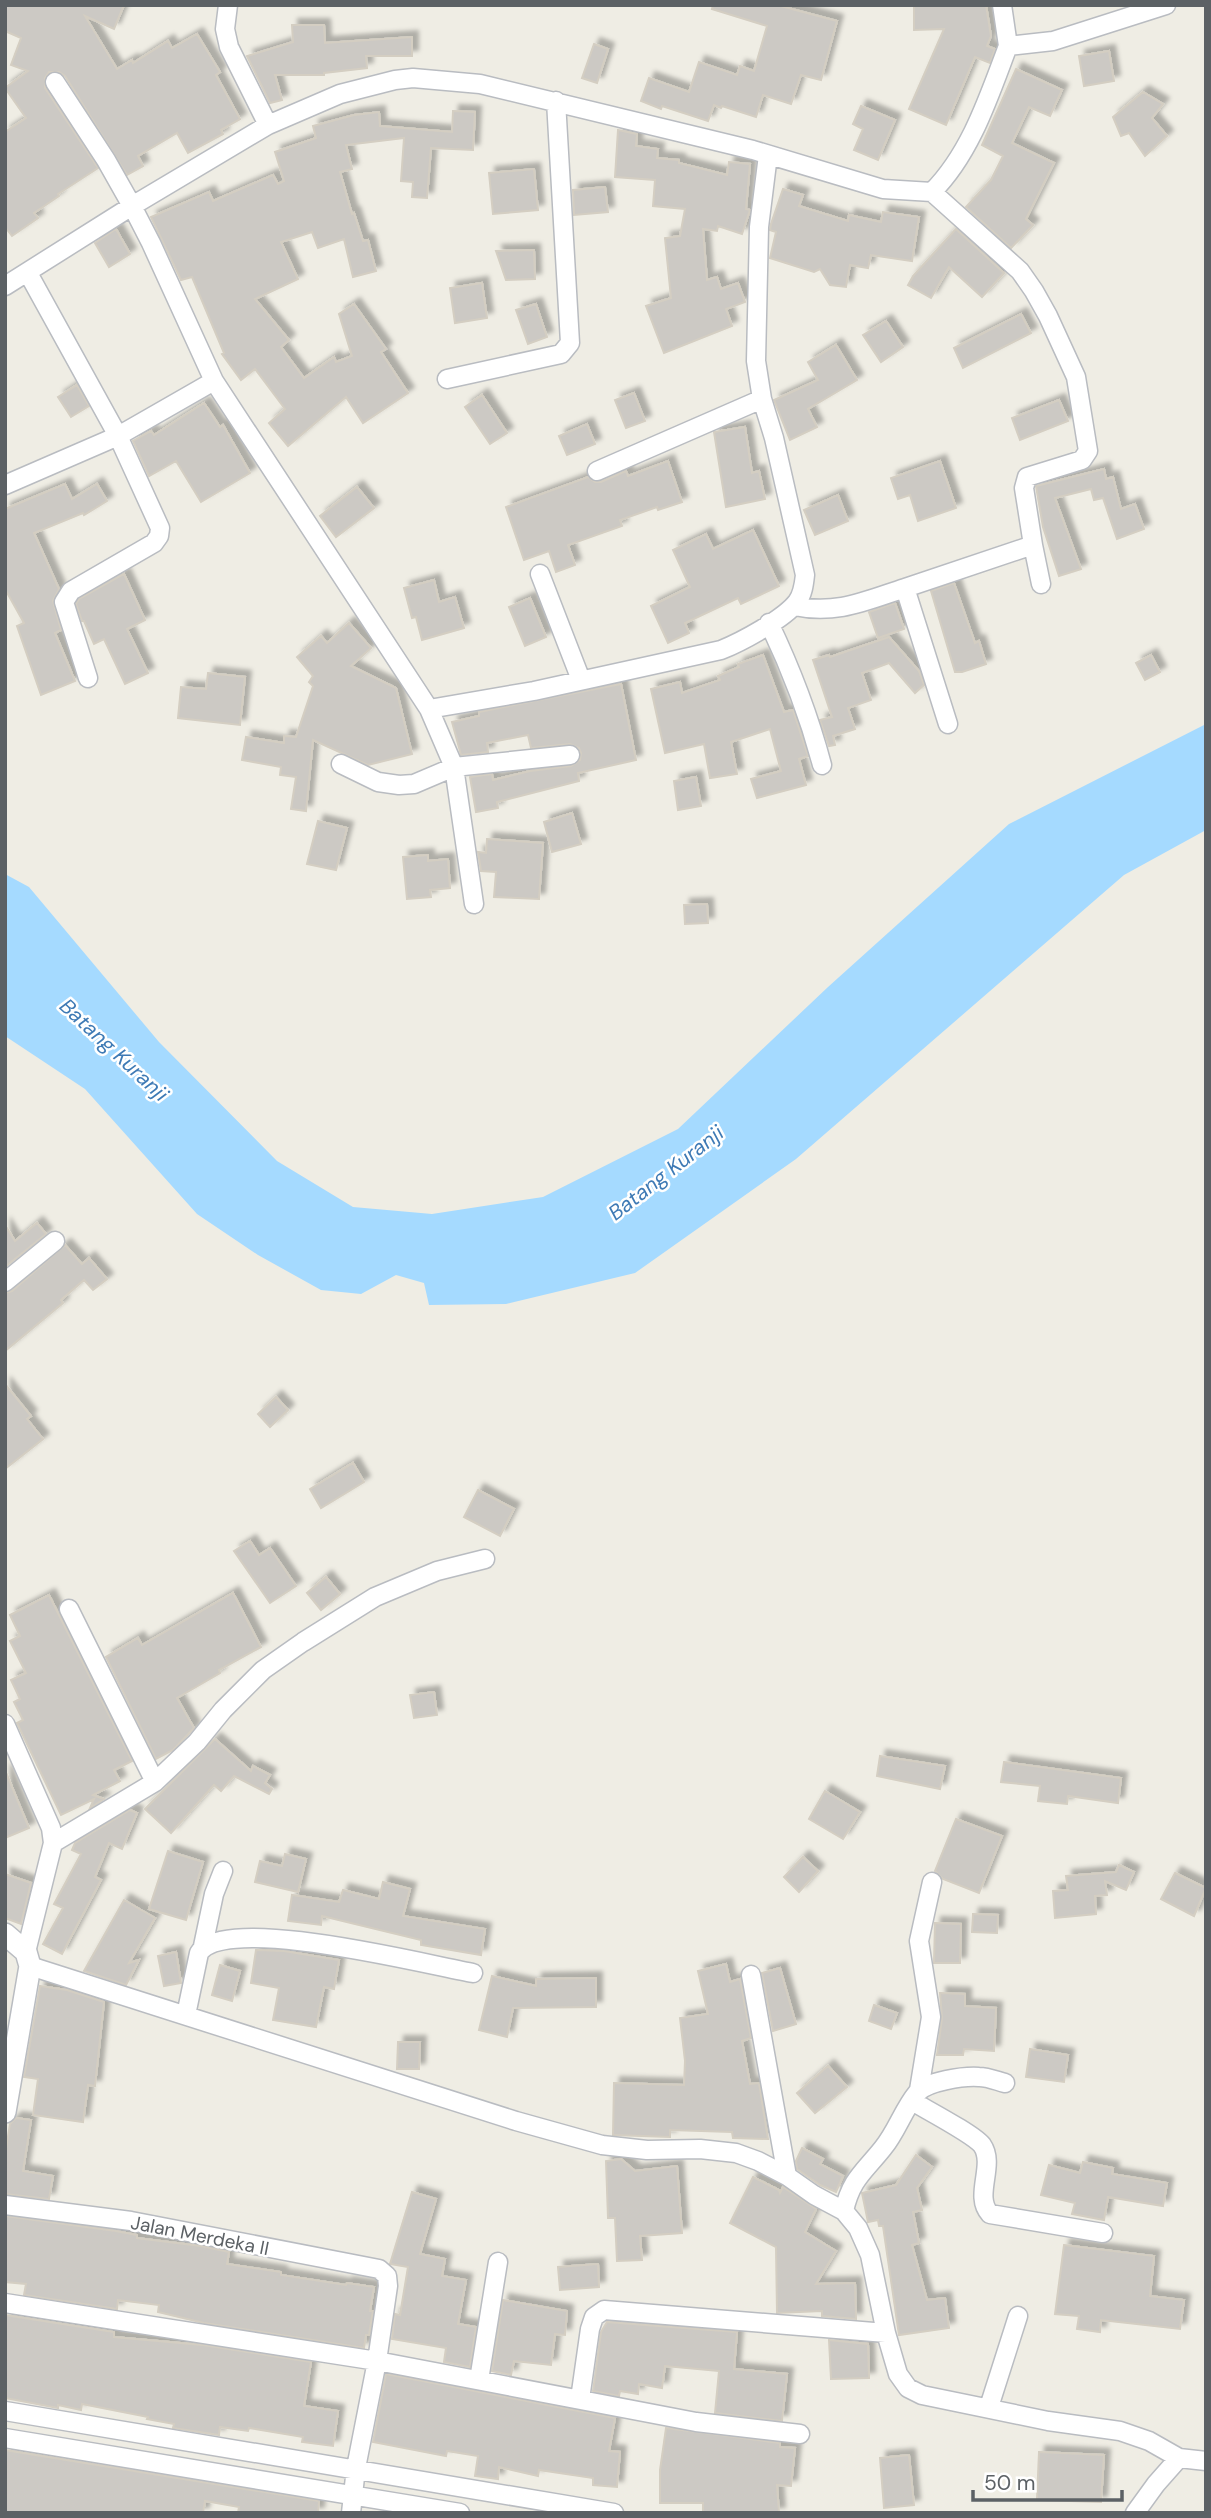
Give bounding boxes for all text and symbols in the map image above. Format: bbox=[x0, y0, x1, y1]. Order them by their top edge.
water label: Batang Kuranji bbox=[54, 992, 175, 1108]
water label: Batang Kuranji bbox=[603, 1119, 730, 1227]
street label: Jalan Merdeka II bbox=[129, 2210, 271, 2261]
scale bar bbox=[973, 2458, 1122, 2502]
text: 50 m bbox=[984, 2469, 1035, 2497]

